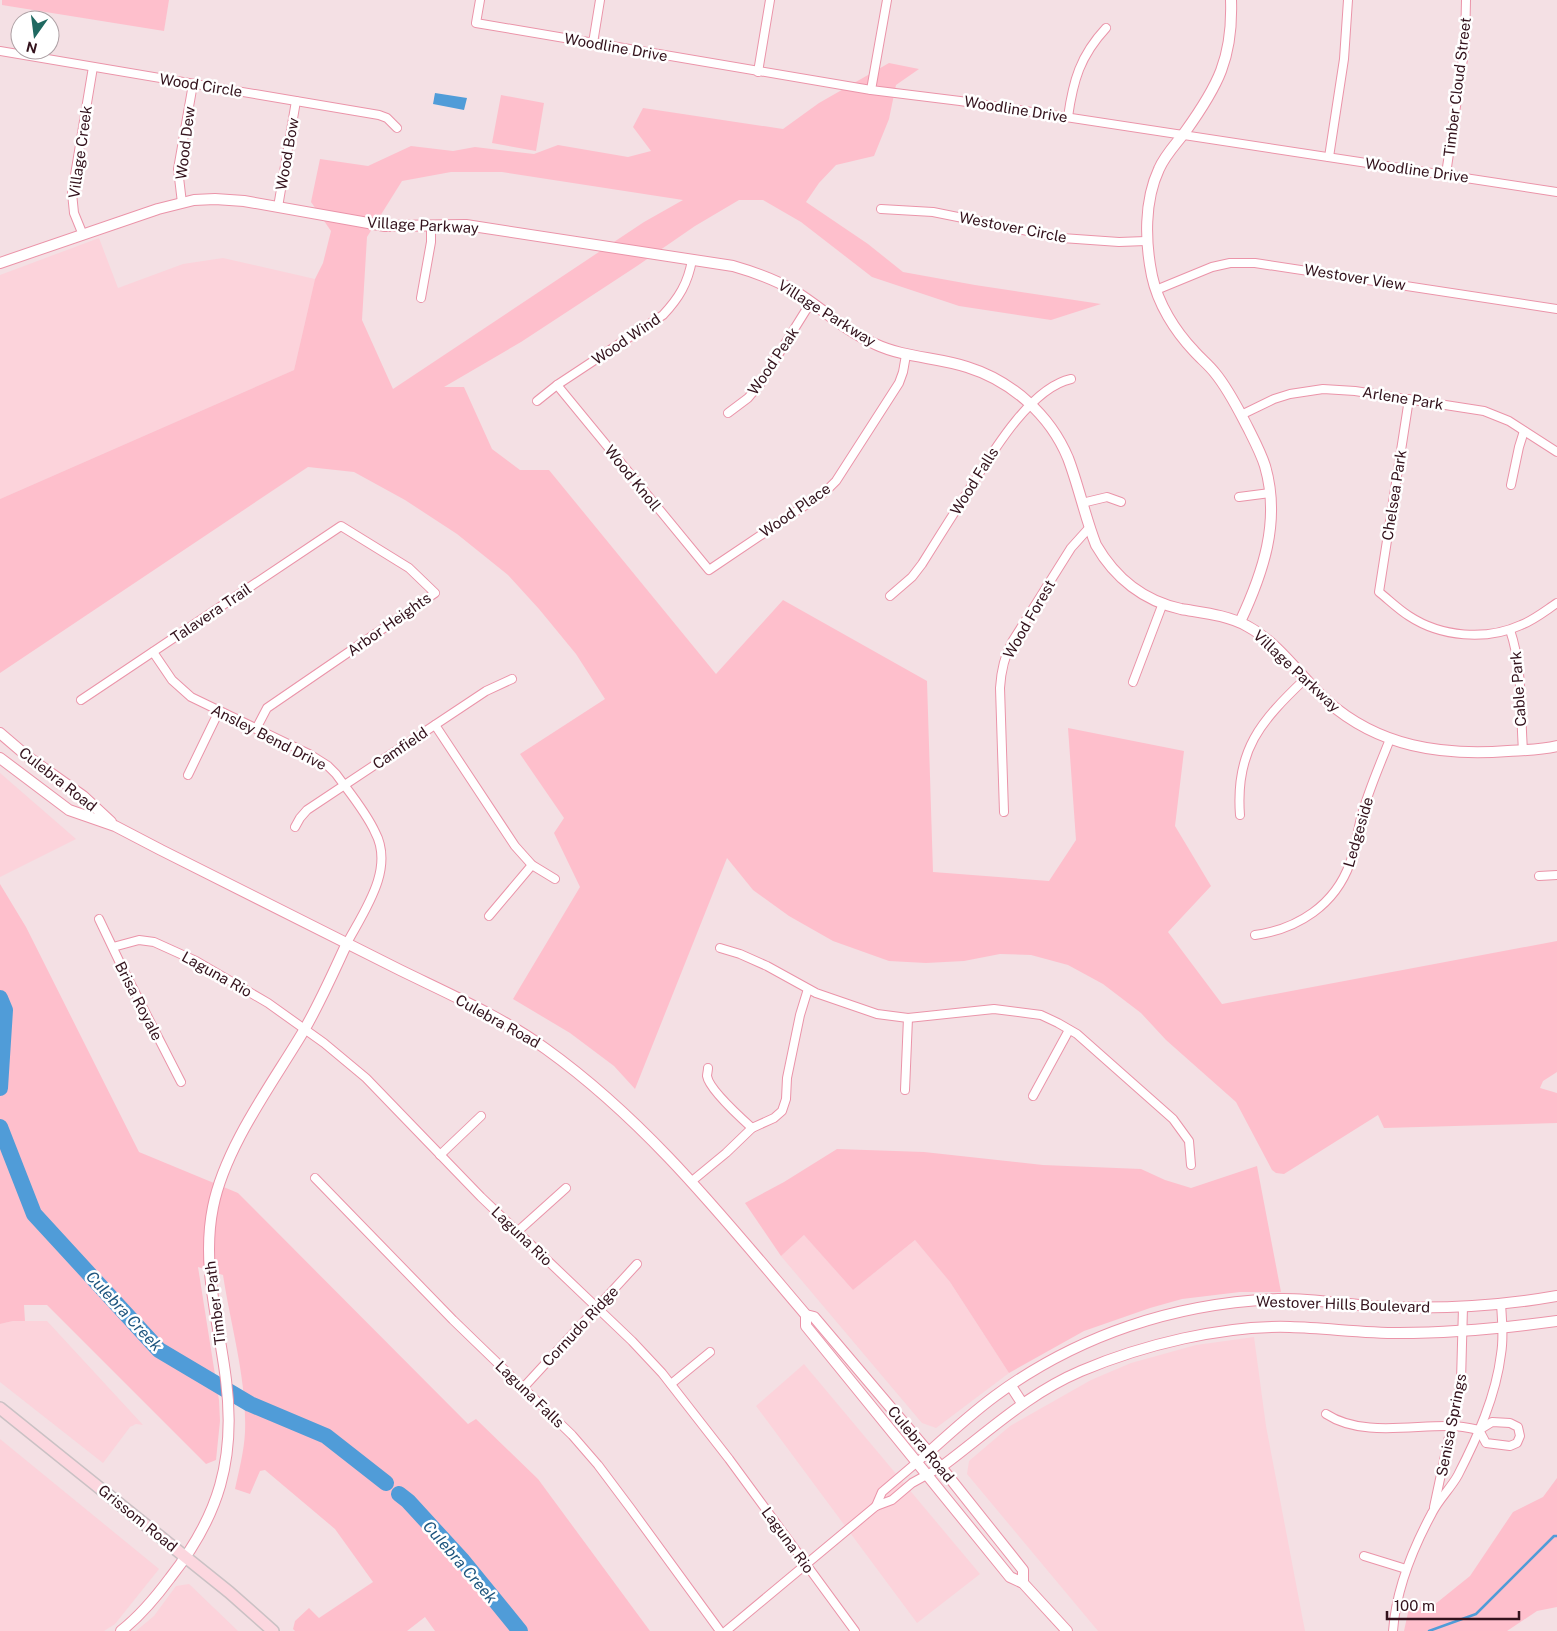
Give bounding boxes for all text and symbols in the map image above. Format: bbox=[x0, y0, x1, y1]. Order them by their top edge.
north arrow bbox=[10, 10, 60, 60]
street label: Timber Cloud Street bbox=[1440, 16, 1474, 158]
street label: Woodline Drive bbox=[563, 30, 669, 64]
text: N bbox=[25, 39, 39, 57]
street label: Wood Circle bbox=[158, 70, 244, 100]
street label: Woodline Drive bbox=[963, 92, 1069, 126]
street label: Village Creek bbox=[65, 104, 95, 200]
street label: Wood Dew bbox=[172, 105, 198, 181]
street label: Wood Bow bbox=[272, 116, 302, 192]
street label: Woodline Drive bbox=[1364, 154, 1470, 186]
street label: Westover Circle bbox=[958, 208, 1068, 246]
street label: Village Parkway bbox=[367, 214, 479, 236]
street label: Westover View bbox=[1303, 261, 1407, 293]
street label: Village Parkway bbox=[775, 276, 879, 350]
street label: Wood Wind bbox=[589, 310, 663, 368]
street label: Wood Peak bbox=[744, 324, 802, 398]
street label: Arlene Park bbox=[1361, 383, 1445, 413]
street label: Wood Knoll bbox=[601, 442, 665, 514]
street label: Wood Falls bbox=[947, 444, 1001, 518]
street label: Chelsea Park bbox=[1378, 448, 1410, 542]
street label: Wood Place bbox=[757, 479, 833, 541]
street label: Wood Forest bbox=[1000, 577, 1058, 661]
street label: Talavera Trail bbox=[168, 580, 254, 646]
street label: Arbor Heights bbox=[344, 589, 434, 659]
street label: Village Parkway bbox=[1250, 627, 1344, 715]
street label: Cable Park bbox=[1507, 651, 1529, 727]
street label: Ansley Bend Drive bbox=[209, 701, 329, 773]
street label: Camfield bbox=[369, 723, 431, 773]
street label: Culebra Road bbox=[16, 743, 100, 815]
street label: Ledgeside bbox=[1340, 795, 1376, 869]
street label: Laguna Rio bbox=[179, 948, 255, 1000]
street label: Brisa Royale bbox=[112, 959, 166, 1043]
street label: Culebra Road bbox=[453, 991, 543, 1051]
street label: Laguna Rio bbox=[488, 1203, 556, 1269]
street label: Timber Path bbox=[201, 1260, 229, 1346]
water label: Culebra Creek bbox=[82, 1267, 166, 1355]
street label: Cornudo Ridge bbox=[539, 1282, 621, 1370]
street label: Westover Hills Boulevard bbox=[1256, 1292, 1430, 1316]
street label: Laguna Falls bbox=[492, 1357, 568, 1431]
street label: Senisa Springs bbox=[1433, 1372, 1469, 1478]
street label: Culebra Road bbox=[884, 1403, 958, 1485]
street label: Grissom Road bbox=[95, 1481, 181, 1555]
street label: Laguna Rio bbox=[758, 1504, 818, 1576]
water label: Culebra Creek bbox=[419, 1517, 501, 1607]
scale bar bbox=[1387, 1588, 1520, 1620]
text: 100 m bbox=[1394, 1597, 1435, 1614]

